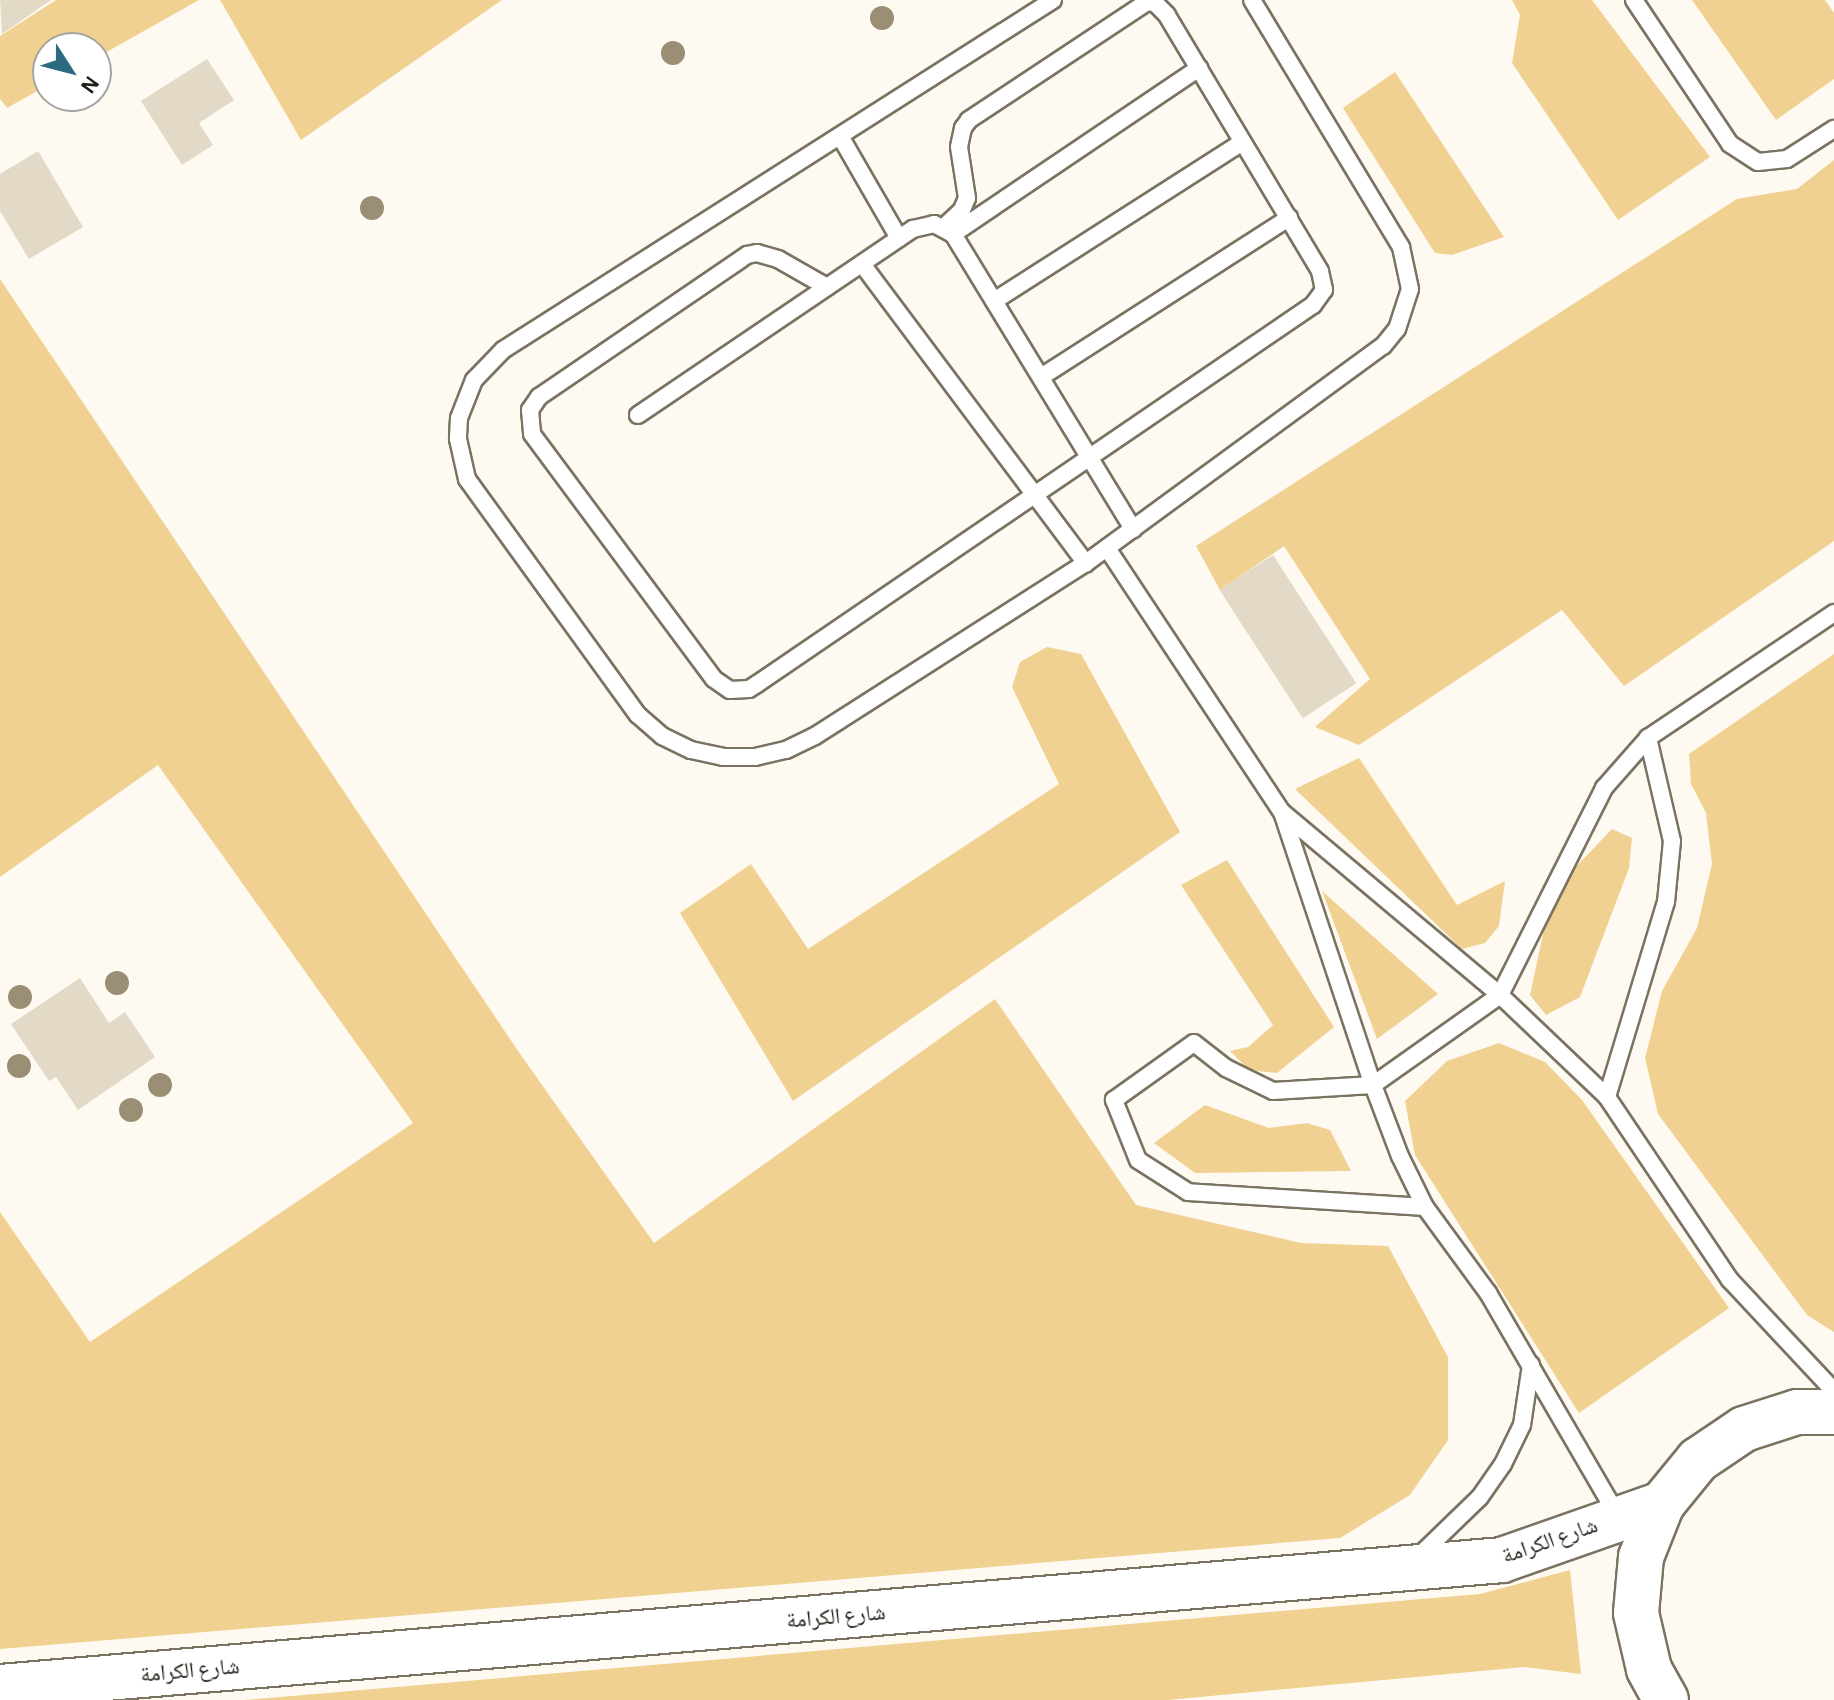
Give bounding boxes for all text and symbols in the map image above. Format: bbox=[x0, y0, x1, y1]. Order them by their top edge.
north arrow bbox=[32, 32, 112, 112]
text: N bbox=[76, 72, 103, 98]
street label: شارع الكرامة bbox=[1499, 1512, 1601, 1570]
street label: شارع الكرامة bbox=[785, 1600, 887, 1634]
street label: شارع الكرامة bbox=[139, 1654, 241, 1688]

